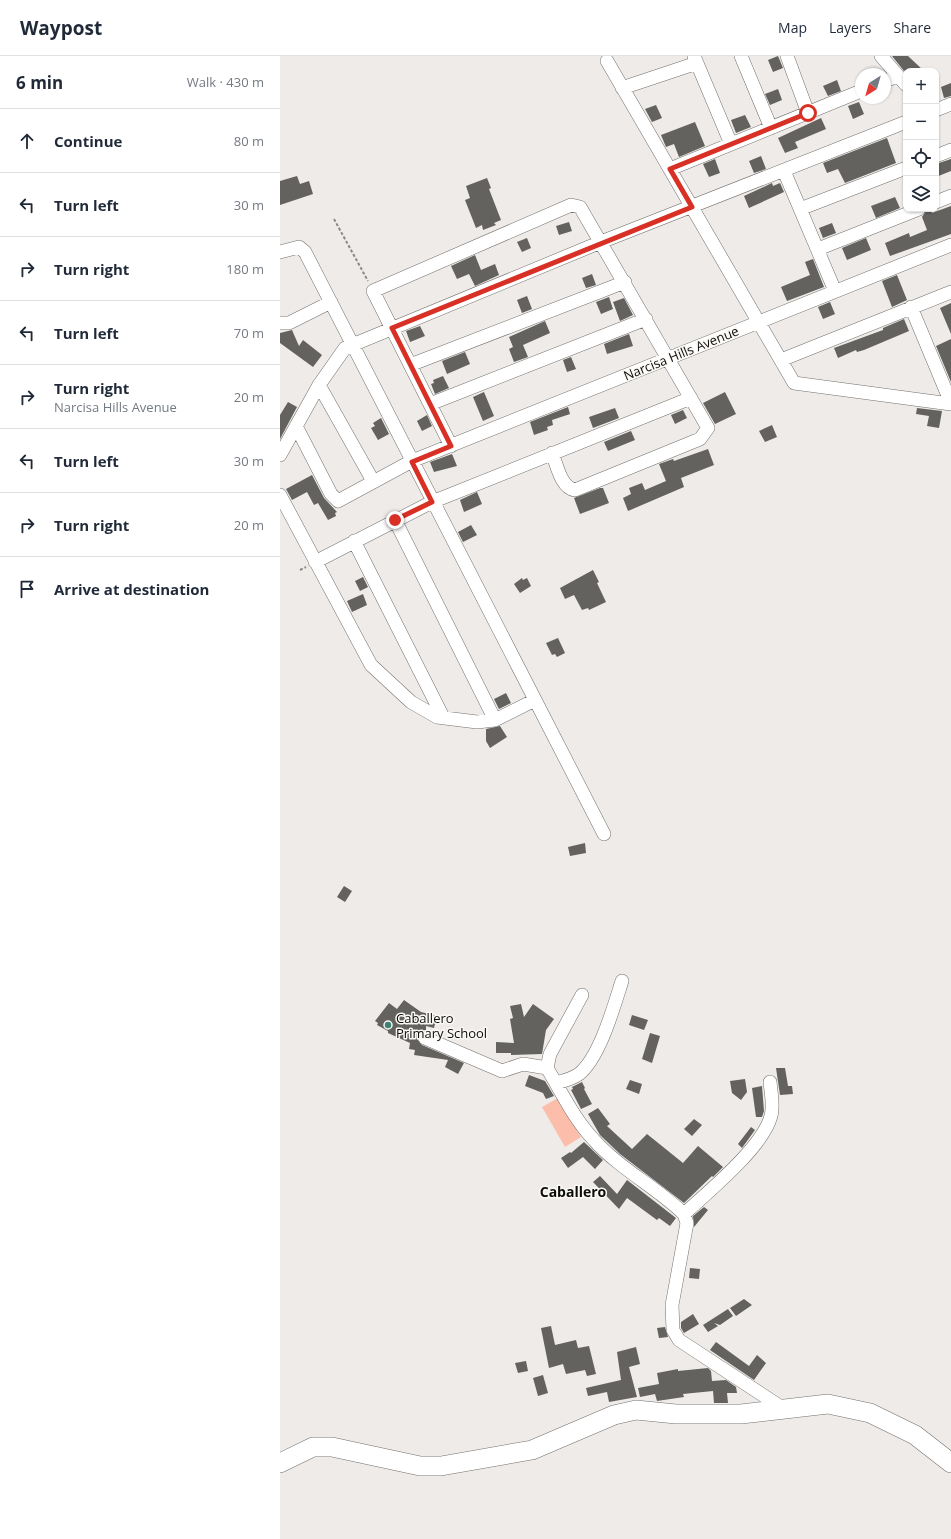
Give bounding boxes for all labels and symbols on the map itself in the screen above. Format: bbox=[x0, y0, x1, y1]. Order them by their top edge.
north arrow bbox=[855, 68, 891, 104]
route start bbox=[799, 104, 817, 122]
street label: Narcisa Hills Avenue bbox=[621, 322, 741, 384]
route end bbox=[386, 511, 404, 529]
place label: Caballero Primary School bbox=[396, 1009, 487, 1042]
marker: Caballero Primary School bbox=[383, 1020, 393, 1030]
district label: Caballero bbox=[540, 1182, 607, 1201]

